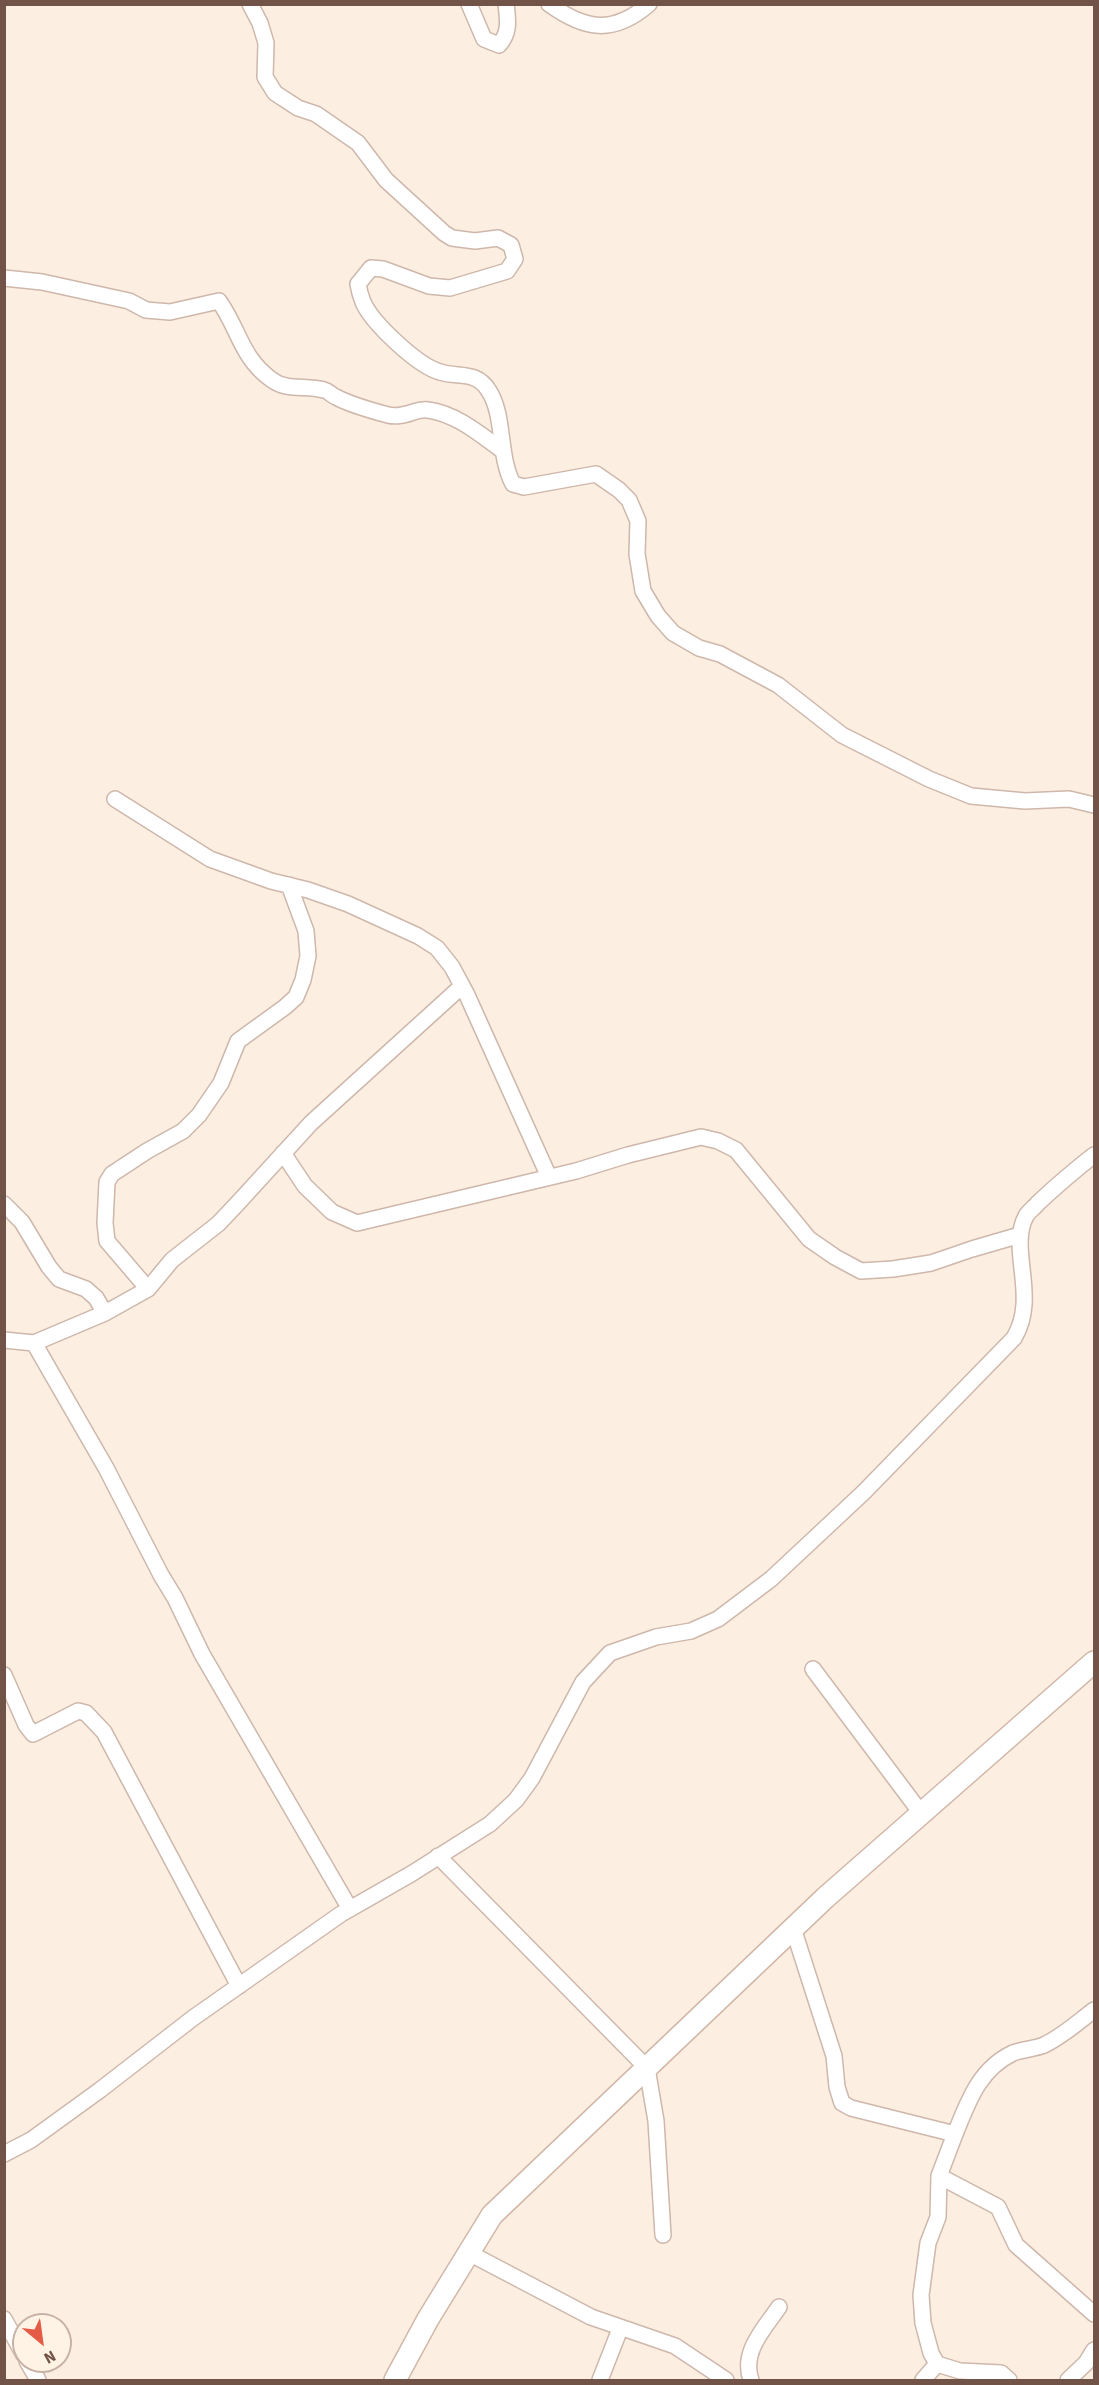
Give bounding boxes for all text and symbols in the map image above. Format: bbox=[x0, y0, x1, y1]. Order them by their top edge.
north arrow bbox=[12, 2313, 72, 2373]
text: N bbox=[40, 2345, 60, 2369]

